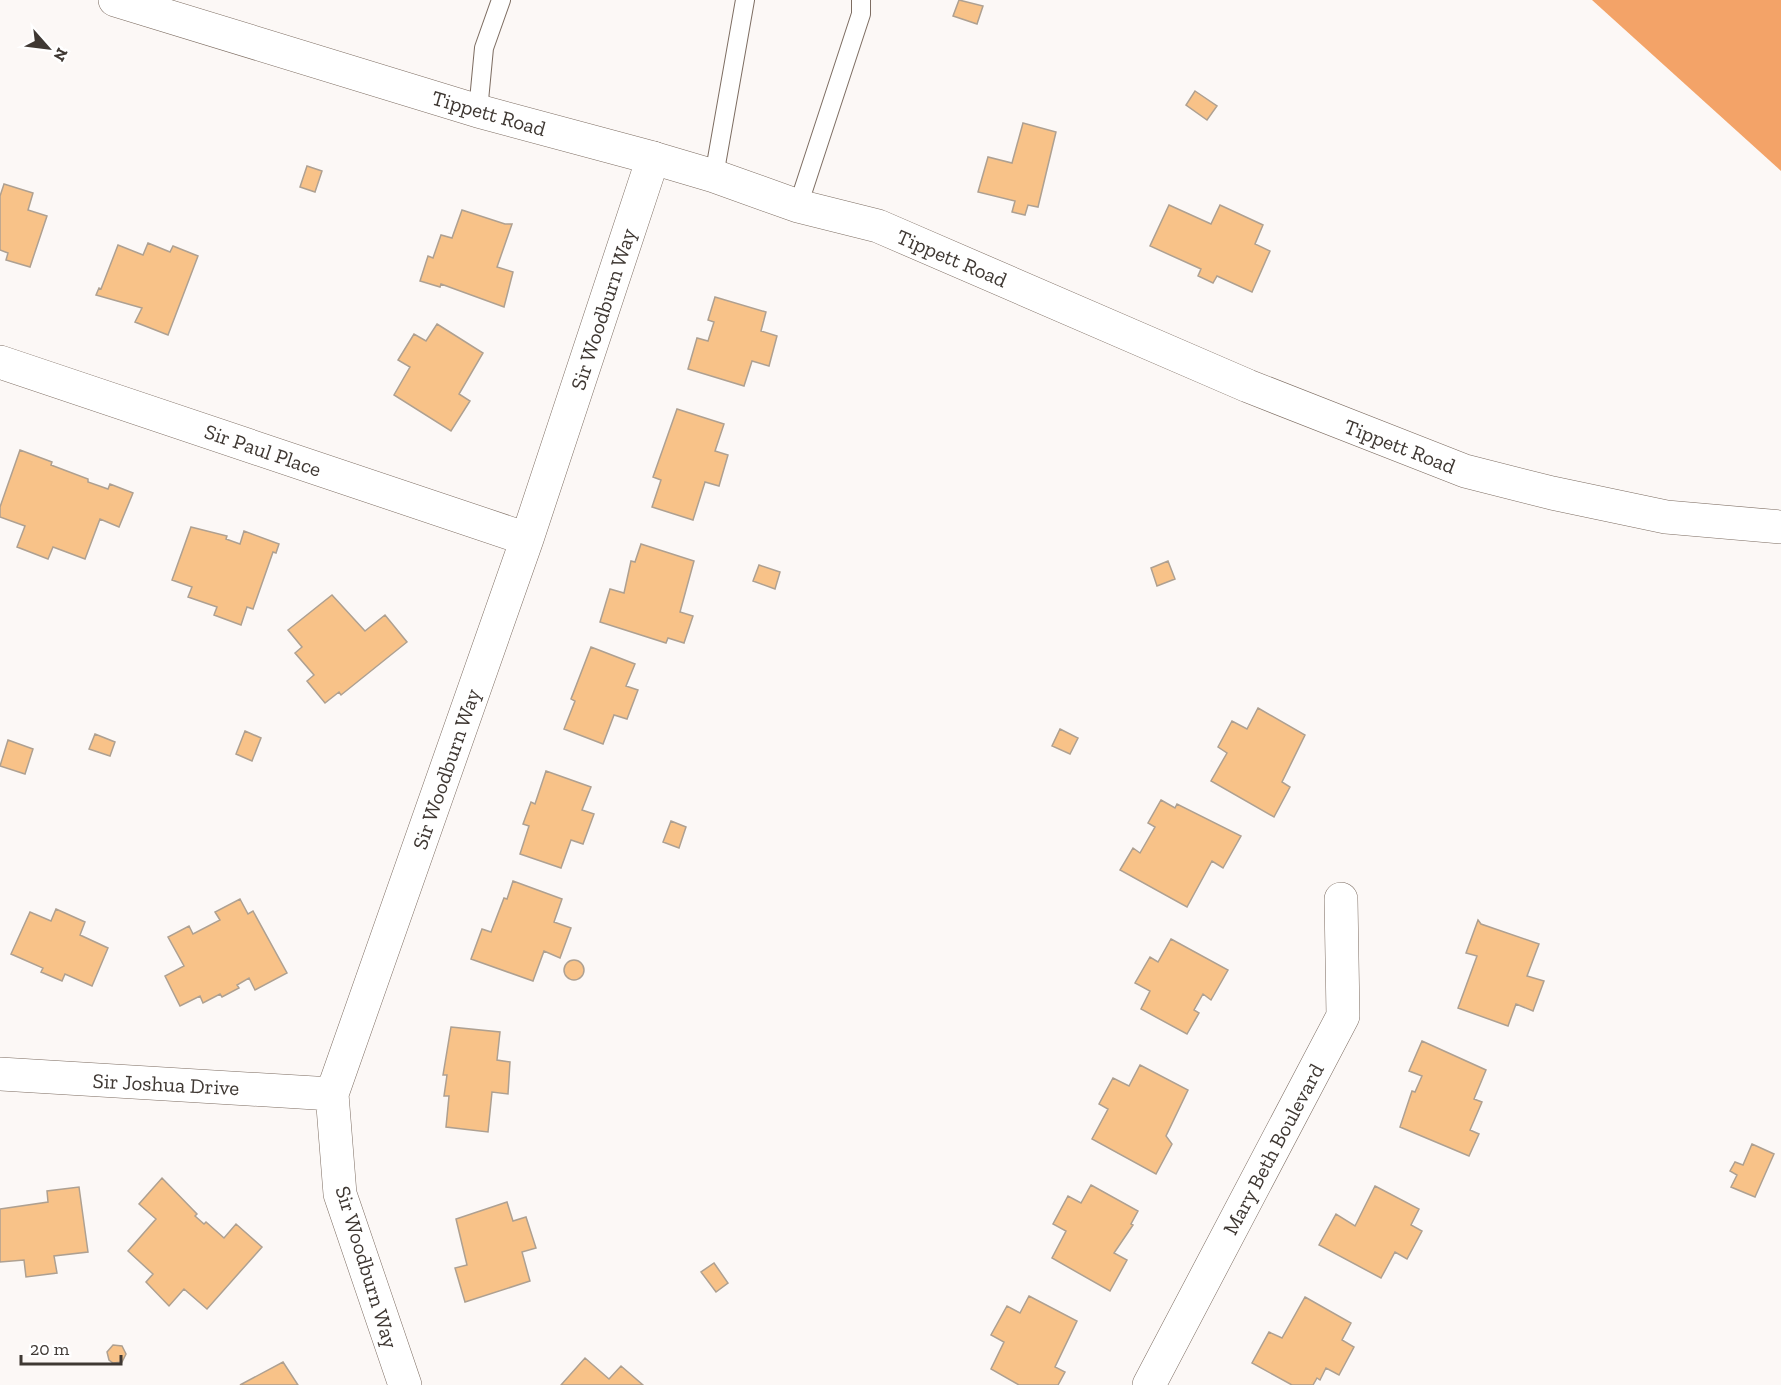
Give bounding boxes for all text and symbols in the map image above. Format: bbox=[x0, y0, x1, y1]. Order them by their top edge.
north arrow bbox=[18, 18, 78, 78]
text: N bbox=[50, 45, 72, 65]
street label: Tippett Road bbox=[429, 85, 549, 141]
street label: Tippett Road bbox=[893, 224, 1011, 293]
street label: Sir Woodburn Way bbox=[565, 225, 641, 393]
street label: Tippett Road bbox=[1341, 413, 1460, 479]
street label: Sir Paul Place bbox=[201, 418, 325, 482]
street label: Sir Woodburn Way bbox=[407, 685, 485, 853]
street label: Mary Beth Boulevard bbox=[1217, 1059, 1329, 1239]
street label: Sir Joshua Drive bbox=[92, 1068, 240, 1100]
street label: Sir Woodburn Way bbox=[330, 1183, 404, 1351]
scale bar bbox=[21, 1328, 122, 1366]
text: 20 m bbox=[30, 1338, 70, 1360]

